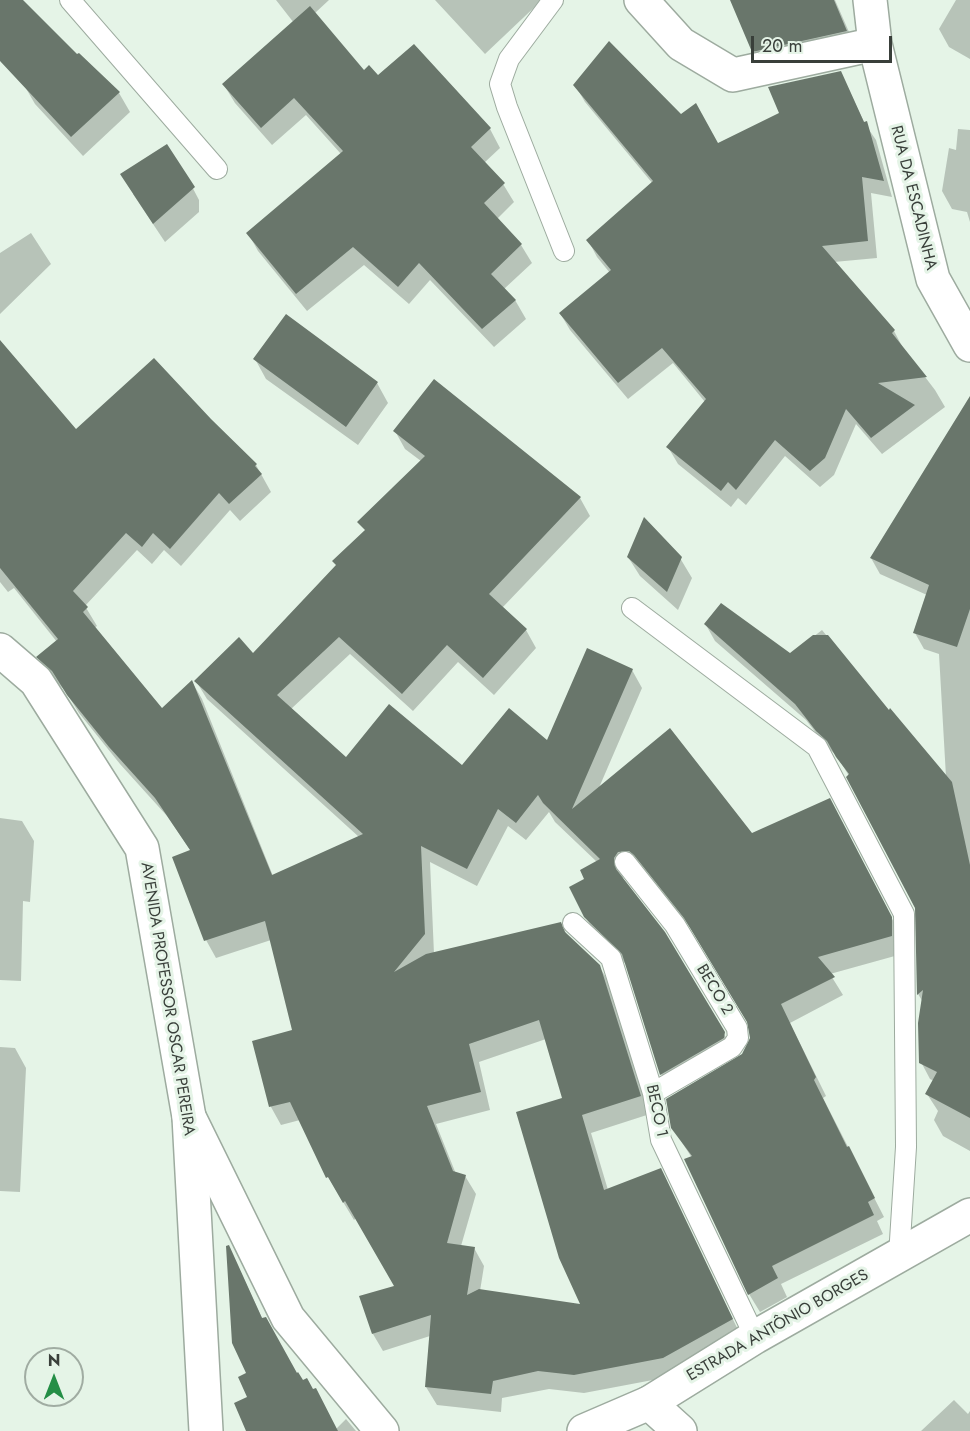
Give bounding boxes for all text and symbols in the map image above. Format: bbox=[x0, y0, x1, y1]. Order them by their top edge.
scale bar bbox=[754, 24, 895, 62]
text: 20 m bbox=[762, 33, 802, 59]
street label: RUA DA ESCADINHA bbox=[886, 124, 940, 272]
street label: AVENIDA PROFESSOR OSCAR PEREIRA bbox=[136, 861, 198, 1137]
street label: BECO 2 bbox=[692, 961, 736, 1019]
street label: BECO 1 bbox=[641, 1083, 671, 1139]
street label: ESTRADA ANTÔNIO BORGES bbox=[684, 1266, 872, 1386]
north arrow bbox=[24, 1347, 84, 1407]
text: N bbox=[48, 1349, 60, 1372]

